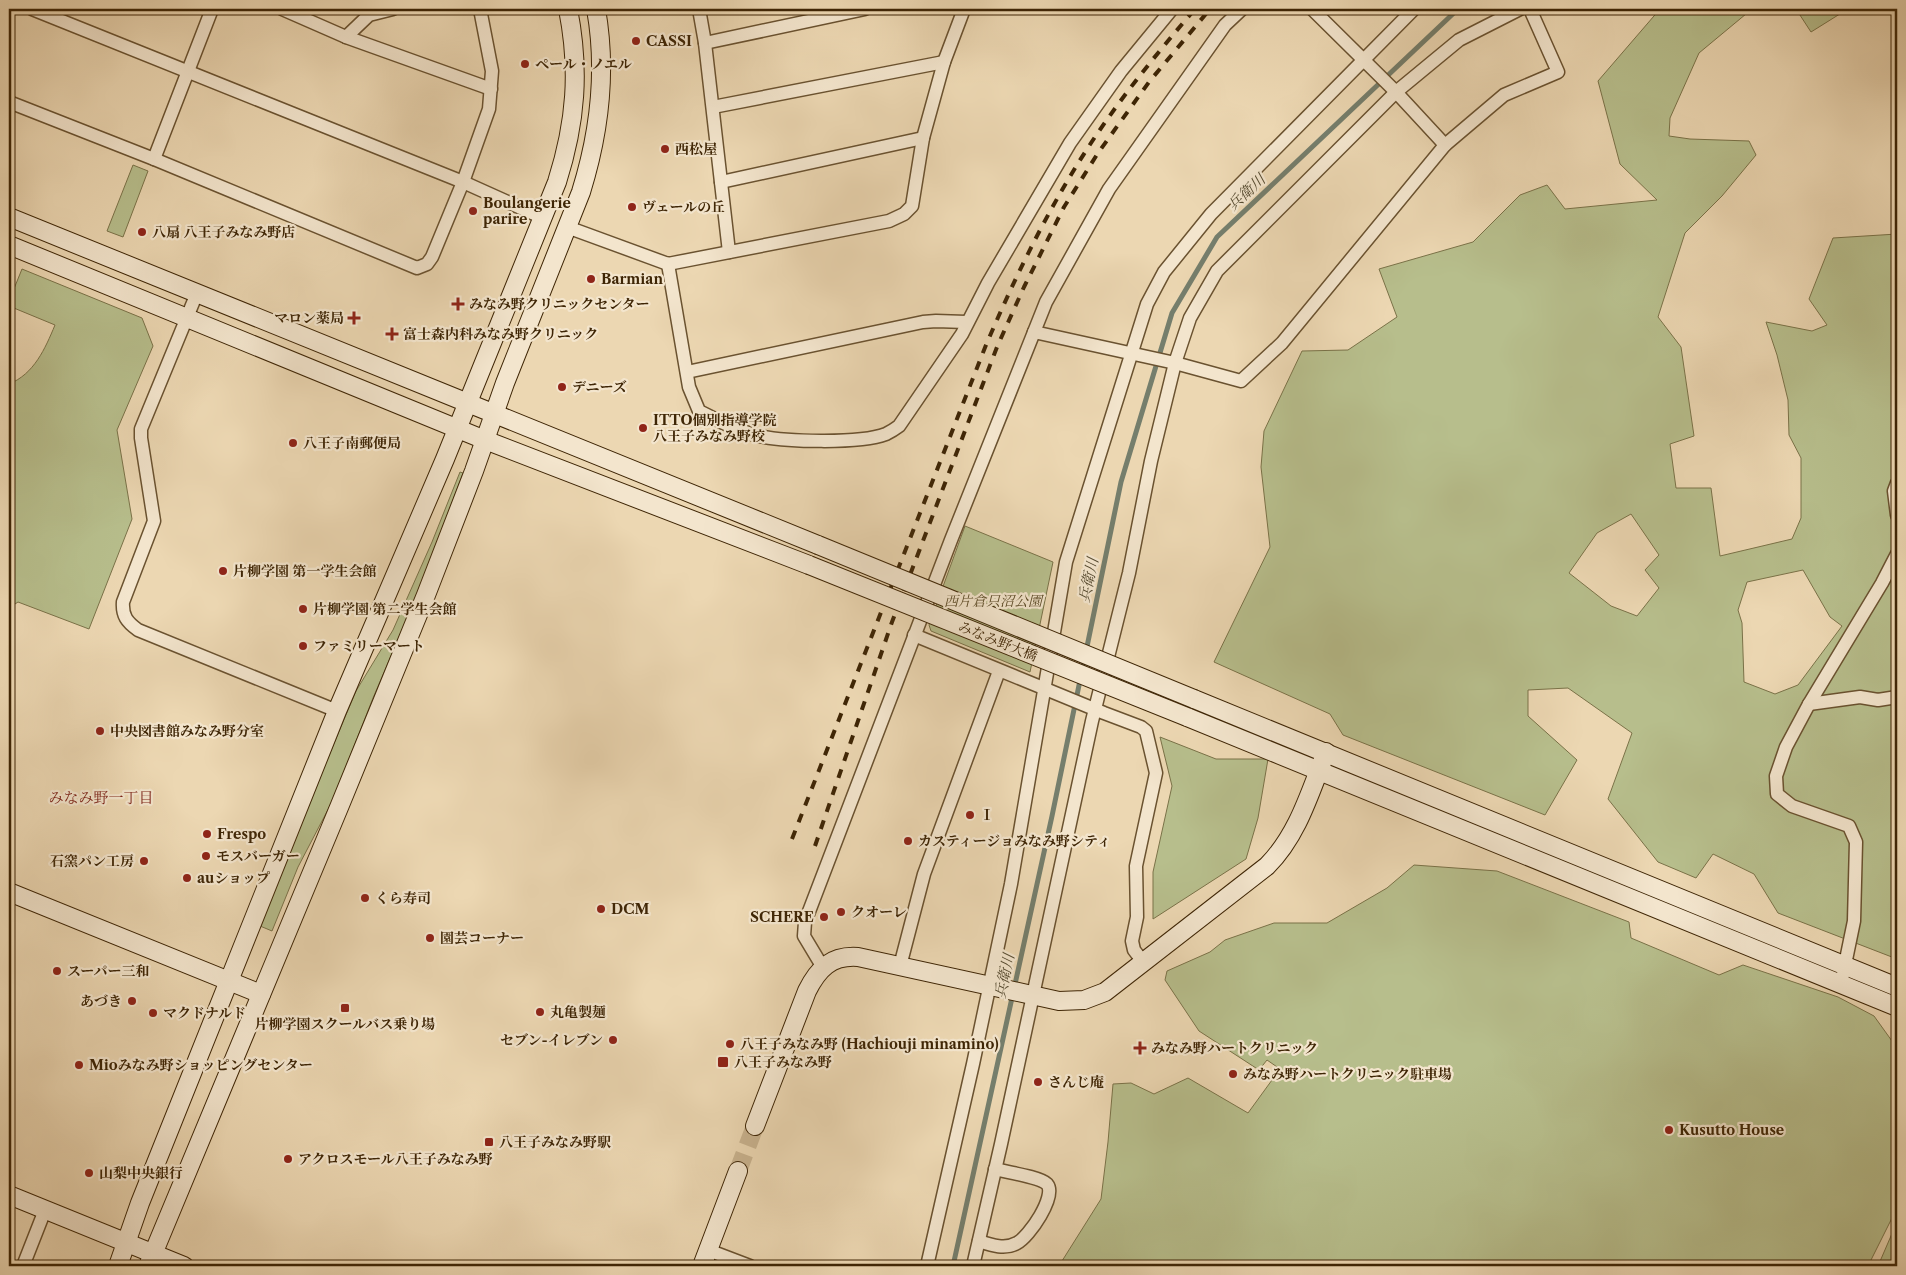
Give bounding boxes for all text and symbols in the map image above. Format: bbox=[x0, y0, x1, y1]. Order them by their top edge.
place label: CASSI bbox=[646, 32, 692, 50]
marker: CASSI bbox=[630, 35, 642, 47]
place label: ペール・ノエル bbox=[535, 55, 632, 73]
marker: ペール・ノエル bbox=[519, 58, 531, 70]
place label: 西松屋 bbox=[675, 140, 717, 158]
marker: 西松屋 bbox=[659, 143, 671, 155]
water label: 兵衛川 bbox=[1223, 168, 1270, 214]
place label: Boulangerie parire bbox=[483, 194, 571, 228]
place label: ヴェールの丘 bbox=[642, 198, 725, 216]
marker: ヴェールの丘 bbox=[626, 201, 638, 213]
marker: Boulangerie parire bbox=[467, 205, 479, 217]
place label: 八扇 八王子みなみ野店 bbox=[152, 223, 296, 241]
marker: 八扇 八王子みなみ野店 bbox=[136, 226, 148, 238]
place label: Barmian bbox=[601, 270, 663, 288]
marker: Barmian bbox=[585, 273, 597, 285]
place label: みなみ野クリニックセンター bbox=[469, 295, 650, 313]
marker: みなみ野クリニックセンター bbox=[451, 297, 465, 311]
place label: マロン薬局 bbox=[274, 309, 344, 327]
marker: マロン薬局 bbox=[348, 312, 360, 324]
place label: 富士森内科みなみ野クリニック bbox=[403, 325, 598, 343]
marker: 富士森内科みなみ野クリニック bbox=[385, 327, 399, 341]
place label: デニーズ bbox=[572, 378, 627, 396]
marker: デニーズ bbox=[556, 381, 568, 393]
place label: ITTO個別指導学院 八王子みなみ野校 bbox=[653, 411, 776, 445]
marker: ITTO個別指導学院 八王子みなみ野校 bbox=[637, 422, 649, 434]
place label: 八王子南郵便局 bbox=[303, 434, 401, 452]
marker: 八王子南郵便局 bbox=[287, 437, 299, 449]
water label: 兵衛川 bbox=[1074, 554, 1102, 604]
place label: 片柳学園 第一学生会館 bbox=[233, 562, 377, 580]
marker: 片柳学園 第一学生会館 bbox=[217, 565, 229, 577]
park label: 西片倉只沼公園 bbox=[944, 592, 1044, 610]
place label: 片柳学園 第二学生会館 bbox=[313, 600, 457, 618]
marker: 片柳学園 第二学生会館 bbox=[297, 603, 309, 615]
street label: みなみ野大橋 bbox=[956, 617, 1040, 665]
place label: ファミリーマート bbox=[313, 637, 425, 655]
marker: ファミリーマート bbox=[297, 640, 309, 652]
place label: 中央図書館みなみ野分室 bbox=[110, 722, 264, 740]
marker: 中央図書館みなみ野分室 bbox=[94, 725, 106, 737]
district label: みなみ野一丁目 bbox=[48, 788, 154, 807]
place label: Ⅰ bbox=[980, 806, 994, 824]
marker: Ⅰ bbox=[964, 809, 976, 821]
place label: Frespo bbox=[217, 825, 266, 843]
marker: Frespo bbox=[201, 828, 213, 840]
place label: カスティージョみなみ野シティ bbox=[918, 832, 1111, 850]
marker: カスティージョみなみ野シティ bbox=[902, 835, 914, 847]
place label: モスバーガー bbox=[216, 847, 300, 865]
marker: モスバーガー bbox=[200, 850, 212, 862]
place label: 石窯パン工房 bbox=[50, 852, 134, 870]
marker: 石窯パン工房 bbox=[138, 855, 150, 867]
place label: auショップ bbox=[197, 869, 270, 887]
marker: auショップ bbox=[181, 872, 193, 884]
place label: くら寿司 bbox=[375, 889, 431, 907]
marker: くら寿司 bbox=[359, 892, 371, 904]
place label: DCM bbox=[611, 900, 649, 918]
marker: DCM bbox=[595, 903, 607, 915]
place label: クオーレ bbox=[851, 903, 907, 921]
marker: クオーレ bbox=[835, 906, 847, 918]
place label: SCHERE bbox=[750, 908, 814, 926]
marker: SCHERE bbox=[818, 911, 830, 923]
place label: 園芸コーナー bbox=[440, 929, 524, 947]
marker: 園芸コーナー bbox=[424, 932, 436, 944]
water label: 兵衛川 bbox=[990, 950, 1018, 1000]
place label: スーパー三和 bbox=[67, 962, 150, 980]
marker: スーパー三和 bbox=[51, 965, 63, 977]
place label: あづき bbox=[80, 992, 122, 1010]
marker: あづき bbox=[126, 995, 138, 1007]
marker: 片柳学園スクールバス乗り場 bbox=[339, 1002, 351, 1014]
place label: 丸亀製麺 bbox=[550, 1003, 606, 1021]
place label: マクドナルド bbox=[163, 1004, 246, 1022]
marker: 丸亀製麺 bbox=[534, 1006, 546, 1018]
marker: マクドナルド bbox=[147, 1007, 159, 1019]
place label: 片柳学園スクールバス乗り場 bbox=[255, 1015, 435, 1033]
place label: セブン-イレブン bbox=[500, 1031, 603, 1049]
marker: セブン-イレブン bbox=[607, 1034, 619, 1046]
place label: 八王子みなみ野 (Hachiouji minamino) bbox=[740, 1035, 999, 1053]
marker: 八王子みなみ野 (Hachiouji minamino) bbox=[724, 1038, 736, 1050]
place label: みなみ野ハートクリニック bbox=[1151, 1039, 1318, 1057]
marker: みなみ野ハートクリニック bbox=[1133, 1041, 1147, 1055]
place label: 八王子みなみ野 bbox=[734, 1053, 832, 1071]
marker: 八王子みなみ野 bbox=[716, 1055, 730, 1069]
place label: Mioみなみ野ショッピングセンター bbox=[89, 1056, 313, 1074]
marker: Mioみなみ野ショッピングセンター bbox=[73, 1059, 85, 1071]
place label: みなみ野ハートクリニック駐車場 bbox=[1243, 1065, 1452, 1083]
marker: みなみ野ハートクリニック駐車場 bbox=[1227, 1068, 1239, 1080]
place label: さんじ庵 bbox=[1048, 1073, 1104, 1091]
marker: さんじ庵 bbox=[1032, 1076, 1044, 1088]
place label: Kusutto House bbox=[1679, 1121, 1784, 1139]
marker: Kusutto House bbox=[1663, 1124, 1675, 1136]
place label: 八王子みなみ野駅 bbox=[499, 1133, 611, 1151]
marker: 八王子みなみ野駅 bbox=[483, 1136, 495, 1148]
place label: アクロスモール八王子みなみ野 bbox=[298, 1150, 493, 1168]
marker: アクロスモール八王子みなみ野 bbox=[282, 1153, 294, 1165]
place label: 山梨中央銀行 bbox=[99, 1164, 183, 1182]
marker: 山梨中央銀行 bbox=[83, 1167, 95, 1179]

